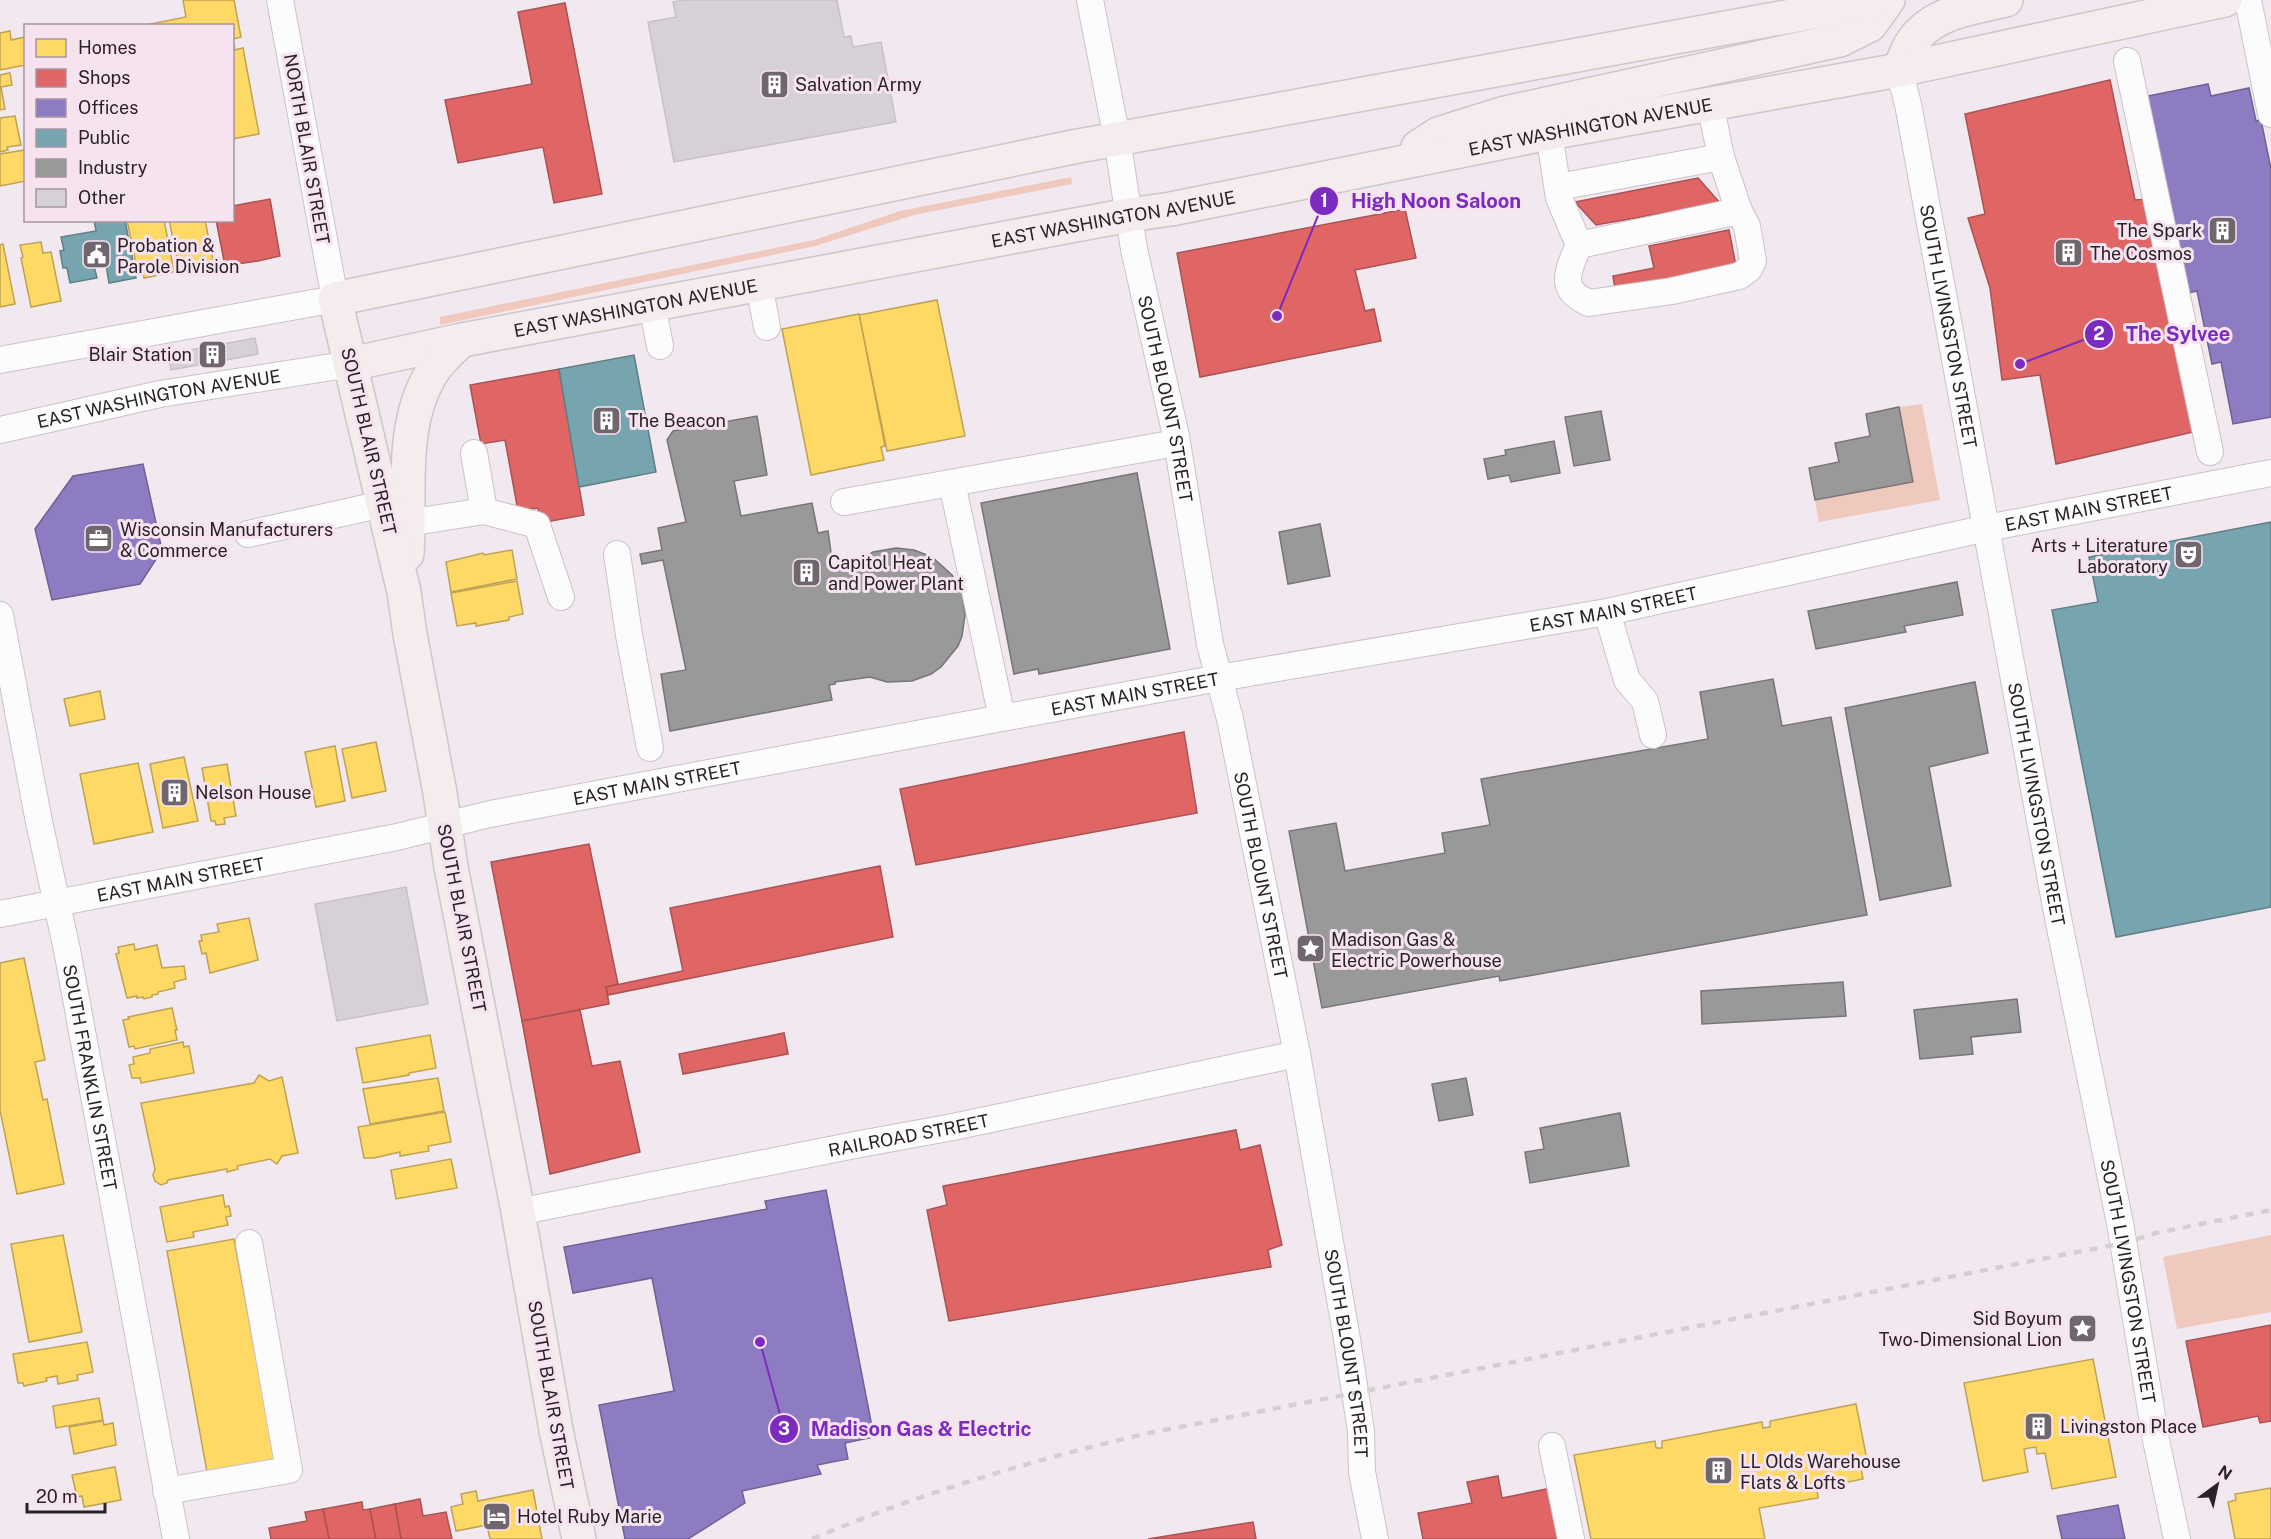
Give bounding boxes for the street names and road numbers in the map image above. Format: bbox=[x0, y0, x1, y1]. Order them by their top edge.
street label: NORTH BLAIR STREET bbox=[280, 52, 334, 246]
street label: EAST WASHINGTON AVENUE bbox=[1466, 93, 1714, 159]
street label: EAST WASHINGTON AVENUE bbox=[989, 186, 1237, 251]
street label: SOUTH LIVINGSTON STREET bbox=[1916, 203, 1982, 450]
street label: EAST WASHINGTON AVENUE bbox=[512, 274, 759, 341]
street label: SOUTH BLOUNT STREET bbox=[1134, 293, 1197, 504]
street label: SOUTH BLAIR STREET bbox=[337, 345, 401, 537]
street label: EAST WASHINGTON AVENUE bbox=[35, 365, 282, 432]
street label: EAST MAIN STREET bbox=[2003, 482, 2175, 535]
street label: EAST MAIN STREET bbox=[1528, 582, 1699, 636]
street label: EAST MAIN STREET bbox=[1049, 668, 1221, 719]
street label: SOUTH LIVINGSTON STREET bbox=[2004, 681, 2070, 928]
street label: EAST MAIN STREET bbox=[571, 757, 743, 809]
street label: SOUTH BLOUNT STREET bbox=[1230, 770, 1292, 981]
street label: SOUTH BLAIR STREET bbox=[433, 822, 491, 1014]
street label: EAST MAIN STREET bbox=[95, 852, 267, 905]
street label: SOUTH FRANKLIN STREET bbox=[59, 962, 122, 1192]
street label: RAILROAD STREET bbox=[826, 1109, 991, 1161]
street label: SOUTH LIVINGSTON STREET bbox=[2097, 1157, 2160, 1405]
street label: SOUTH BLOUNT STREET bbox=[1321, 1247, 1372, 1458]
street label: SOUTH BLAIR STREET bbox=[524, 1299, 578, 1491]

